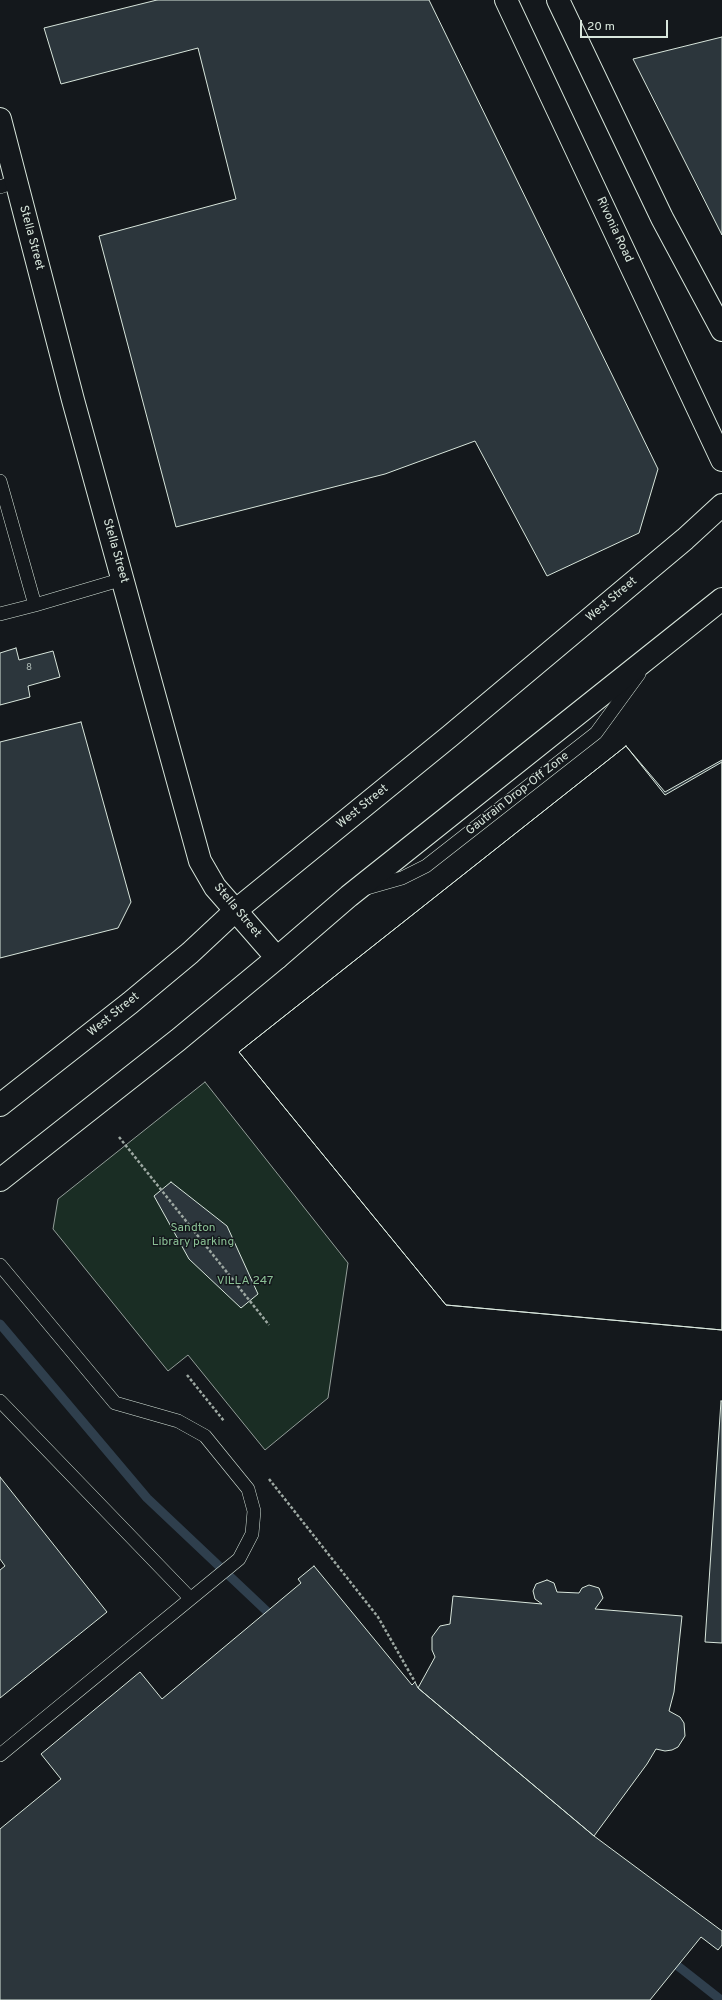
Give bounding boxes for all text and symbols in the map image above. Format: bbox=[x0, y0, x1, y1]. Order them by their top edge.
scale bar bbox=[582, 12, 670, 38]
text: 20 m bbox=[587, 19, 615, 35]
street label: Rivonia Road bbox=[593, 195, 635, 265]
street label: Stella Street bbox=[15, 204, 47, 272]
street label: Stella Street bbox=[99, 517, 131, 585]
street label: West Street bbox=[584, 575, 640, 625]
house number: 8 bbox=[26, 662, 32, 674]
street label: Gautrain Drop-Off Zone bbox=[464, 749, 572, 839]
street label: West Street bbox=[334, 782, 392, 832]
street label: Stella Street bbox=[210, 881, 264, 941]
street label: West Street bbox=[85, 990, 143, 1040]
park label: Sandton Library parking bbox=[152, 1222, 234, 1250]
park label: VILLA 247 bbox=[217, 1275, 273, 1289]

